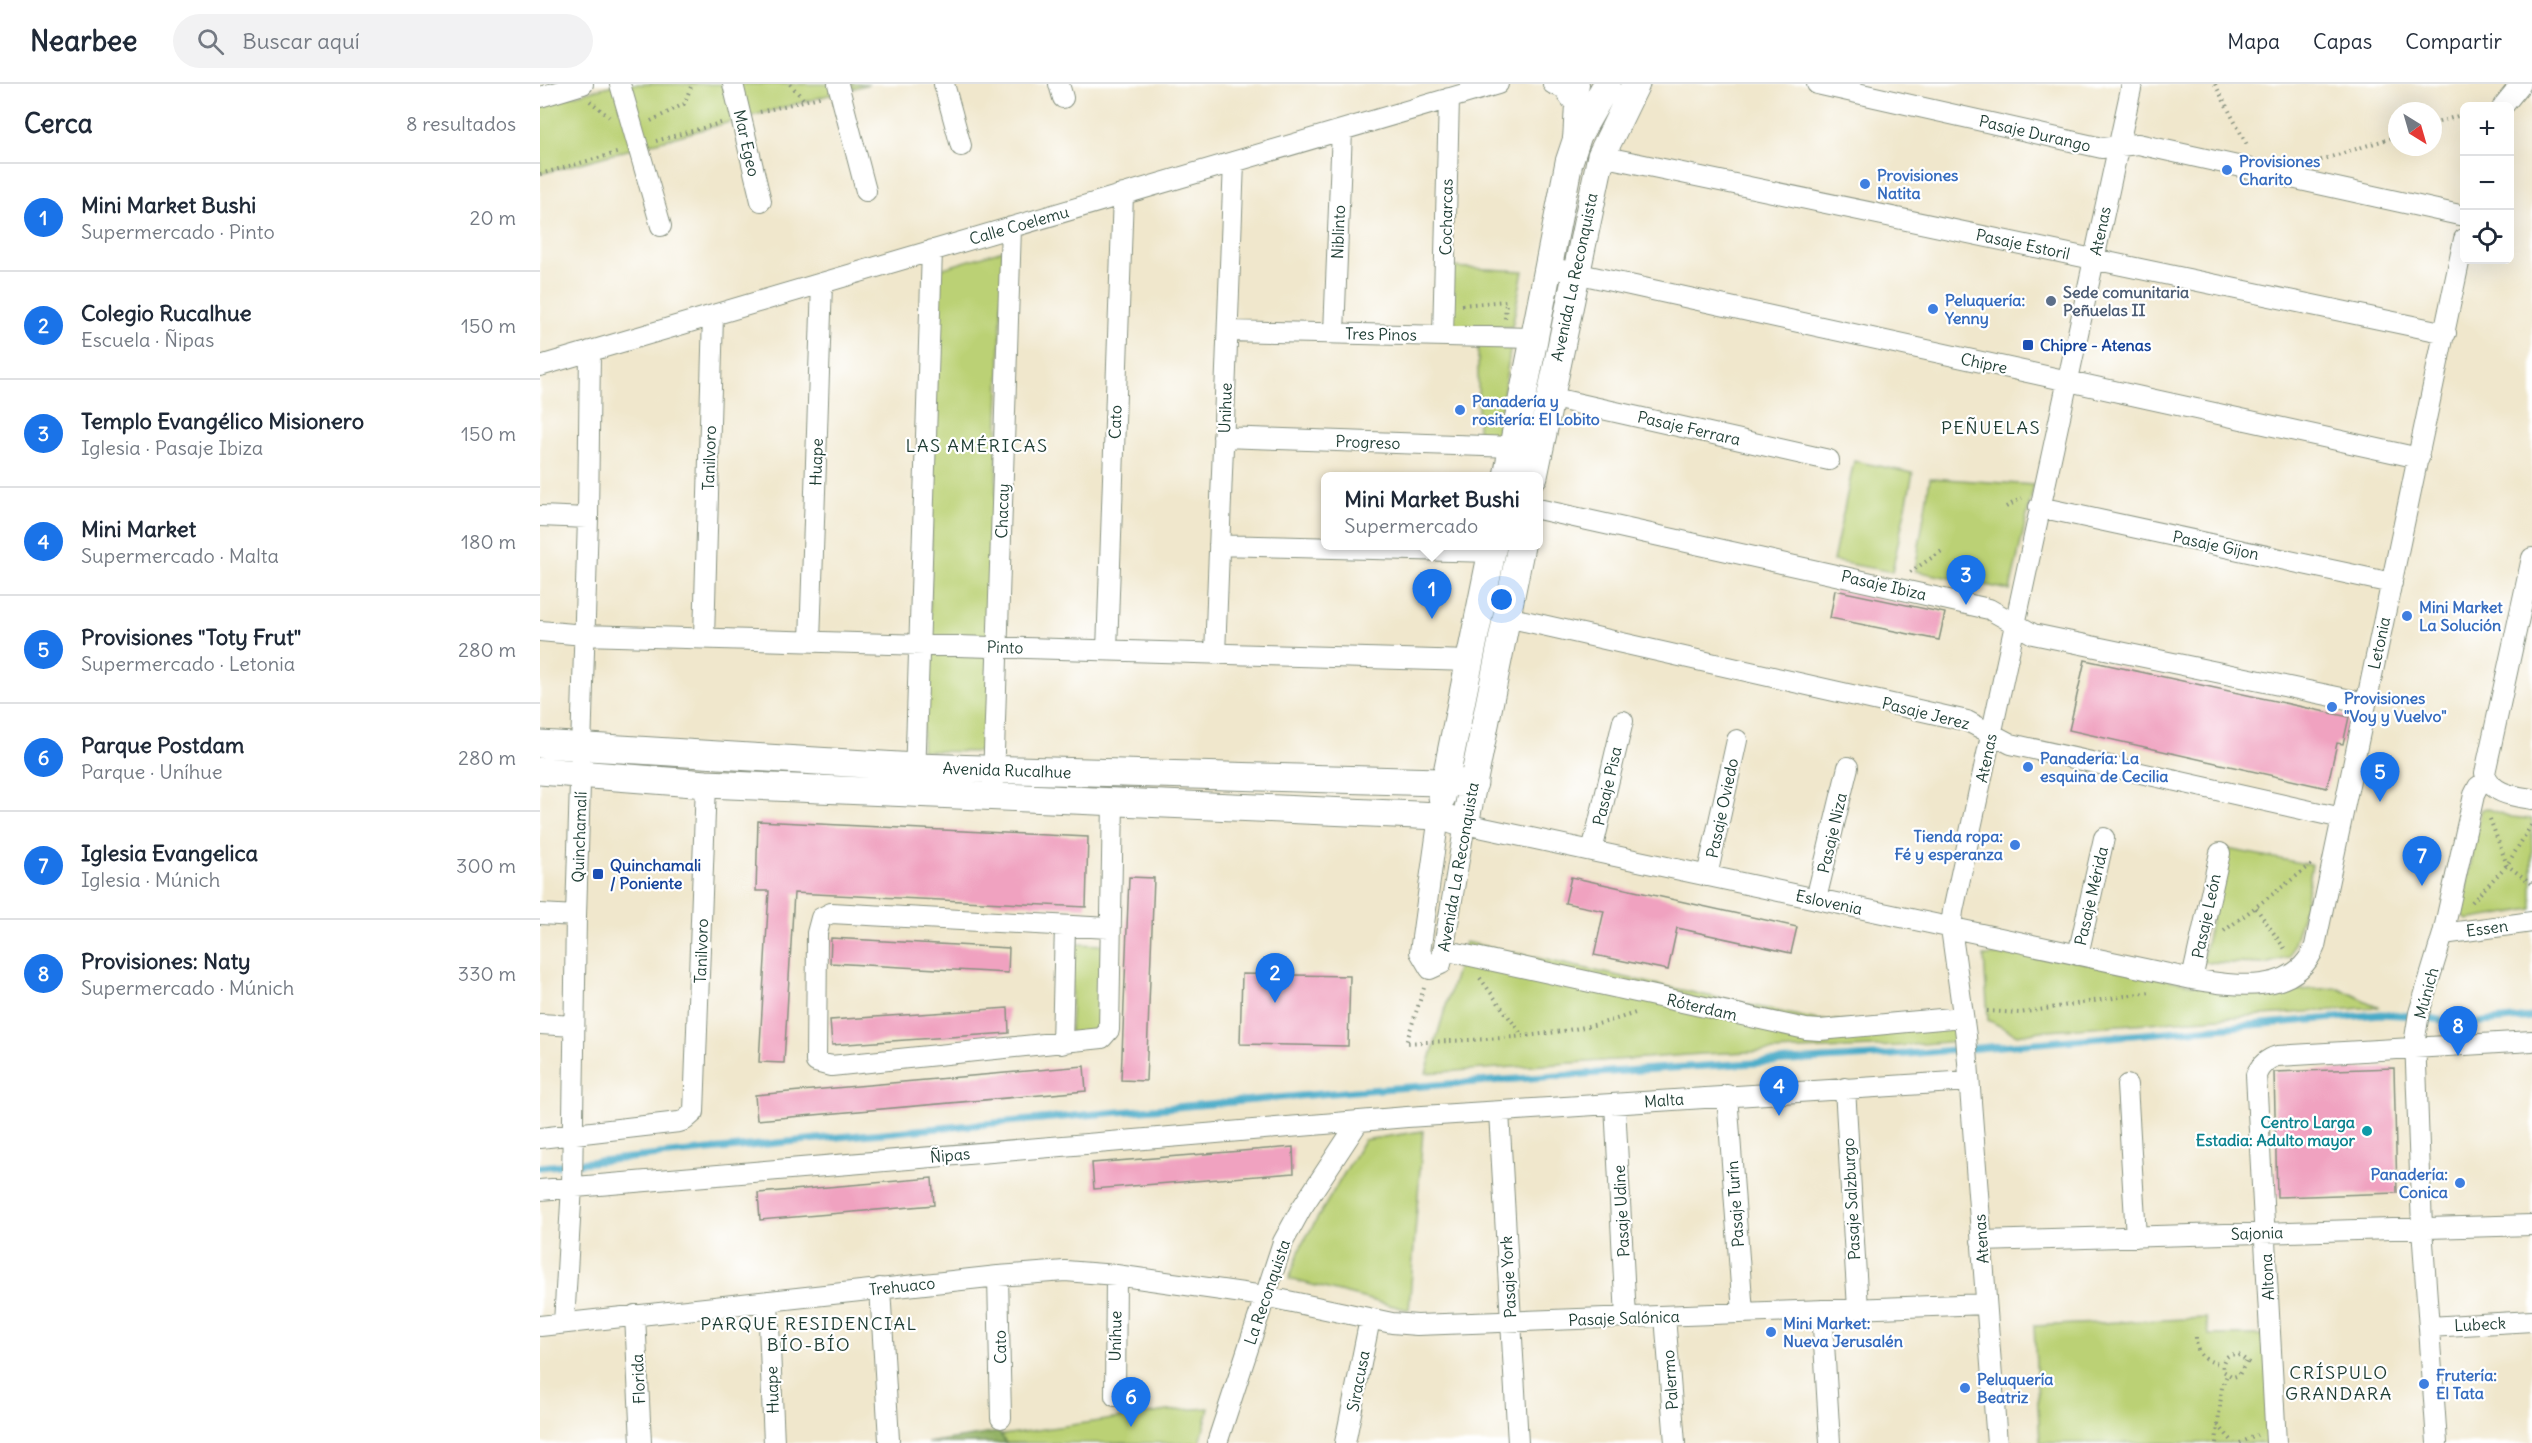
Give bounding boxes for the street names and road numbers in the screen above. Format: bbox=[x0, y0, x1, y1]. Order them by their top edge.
street label: Mar Egeo bbox=[730, 108, 764, 178]
street label: Pasaje Durango bbox=[1977, 110, 2093, 156]
street label: Cocharcas bbox=[1435, 178, 1457, 256]
street label: Avenida La Reconquista bbox=[1546, 191, 1602, 363]
street label: Calle Coelemu bbox=[967, 201, 1071, 249]
street label: Niblinto bbox=[1327, 205, 1349, 259]
street label: Atenas bbox=[2085, 205, 2115, 257]
street label: Pasaje Estoril bbox=[1974, 224, 2072, 264]
street label: Tres Pinos bbox=[1345, 323, 1417, 345]
street label: Chipre bbox=[1959, 348, 2009, 378]
street label: Unihue bbox=[1214, 382, 1236, 434]
street label: Cato bbox=[1104, 405, 1126, 439]
street label: Pasaje Ferrara bbox=[1636, 406, 1742, 450]
street label: Tanilvoro bbox=[698, 425, 720, 491]
street label: Progreso bbox=[1335, 431, 1401, 453]
street label: Huape bbox=[805, 438, 827, 486]
street label: Chacay bbox=[991, 483, 1013, 539]
street label: Pasaje Gijon bbox=[2171, 526, 2261, 564]
street label: Pasaje Ibiza bbox=[1839, 565, 1929, 605]
street label: Letonia bbox=[2364, 615, 2394, 671]
street label: Pinto bbox=[986, 636, 1024, 658]
street label: Pasaje Jerez bbox=[1880, 692, 1972, 734]
street label: Atenas bbox=[1971, 732, 2001, 784]
street label: Pasaje Pisa bbox=[1588, 745, 1626, 827]
street label: Pasaje Oviedo bbox=[1702, 756, 1742, 860]
street label: Avenida Rucalhue bbox=[942, 758, 1072, 782]
street label: Avenida La Reconquista bbox=[1433, 781, 1483, 953]
street label: Quinchamalí bbox=[567, 791, 591, 883]
street label: Pasaje Niza bbox=[1813, 791, 1851, 875]
street label: Pasaje Mérida bbox=[2070, 845, 2112, 947]
street label: Pasaje León bbox=[2187, 872, 2225, 960]
street label: Eslovenia bbox=[1794, 885, 1864, 919]
street label: Essen bbox=[2465, 915, 2509, 941]
street label: Tanilvoro bbox=[690, 918, 712, 984]
street label: Múnich bbox=[2410, 965, 2442, 1021]
street label: Róterdam bbox=[1665, 989, 1739, 1025]
street label: Malta bbox=[1643, 1089, 1685, 1111]
street label: Pasaje Salzburgo bbox=[1838, 1137, 1864, 1261]
street label: Ñipas bbox=[929, 1143, 971, 1167]
street label: Pasaje Turín bbox=[1722, 1160, 1748, 1248]
street label: Pasaje Udine bbox=[1609, 1164, 1633, 1258]
street label: Atenas bbox=[1969, 1214, 1993, 1264]
street label: Sajonia bbox=[2230, 1222, 2284, 1244]
street label: Pasaje York bbox=[1496, 1235, 1520, 1319]
street label: La Reconquista bbox=[1240, 1237, 1294, 1347]
street label: Altona bbox=[2256, 1253, 2278, 1301]
street label: Trehuaco bbox=[868, 1273, 936, 1299]
street label: Pasaje Salónica bbox=[1568, 1306, 1680, 1330]
street label: Uníhue bbox=[1105, 1310, 1125, 1362]
street label: Lubeck bbox=[2454, 1313, 2506, 1335]
street label: Cato bbox=[990, 1330, 1010, 1364]
street label: Siracusa bbox=[1342, 1349, 1374, 1413]
street label: Palermo bbox=[1658, 1349, 1682, 1411]
street label: Florida bbox=[627, 1353, 649, 1405]
street label: Huape bbox=[761, 1366, 783, 1414]

